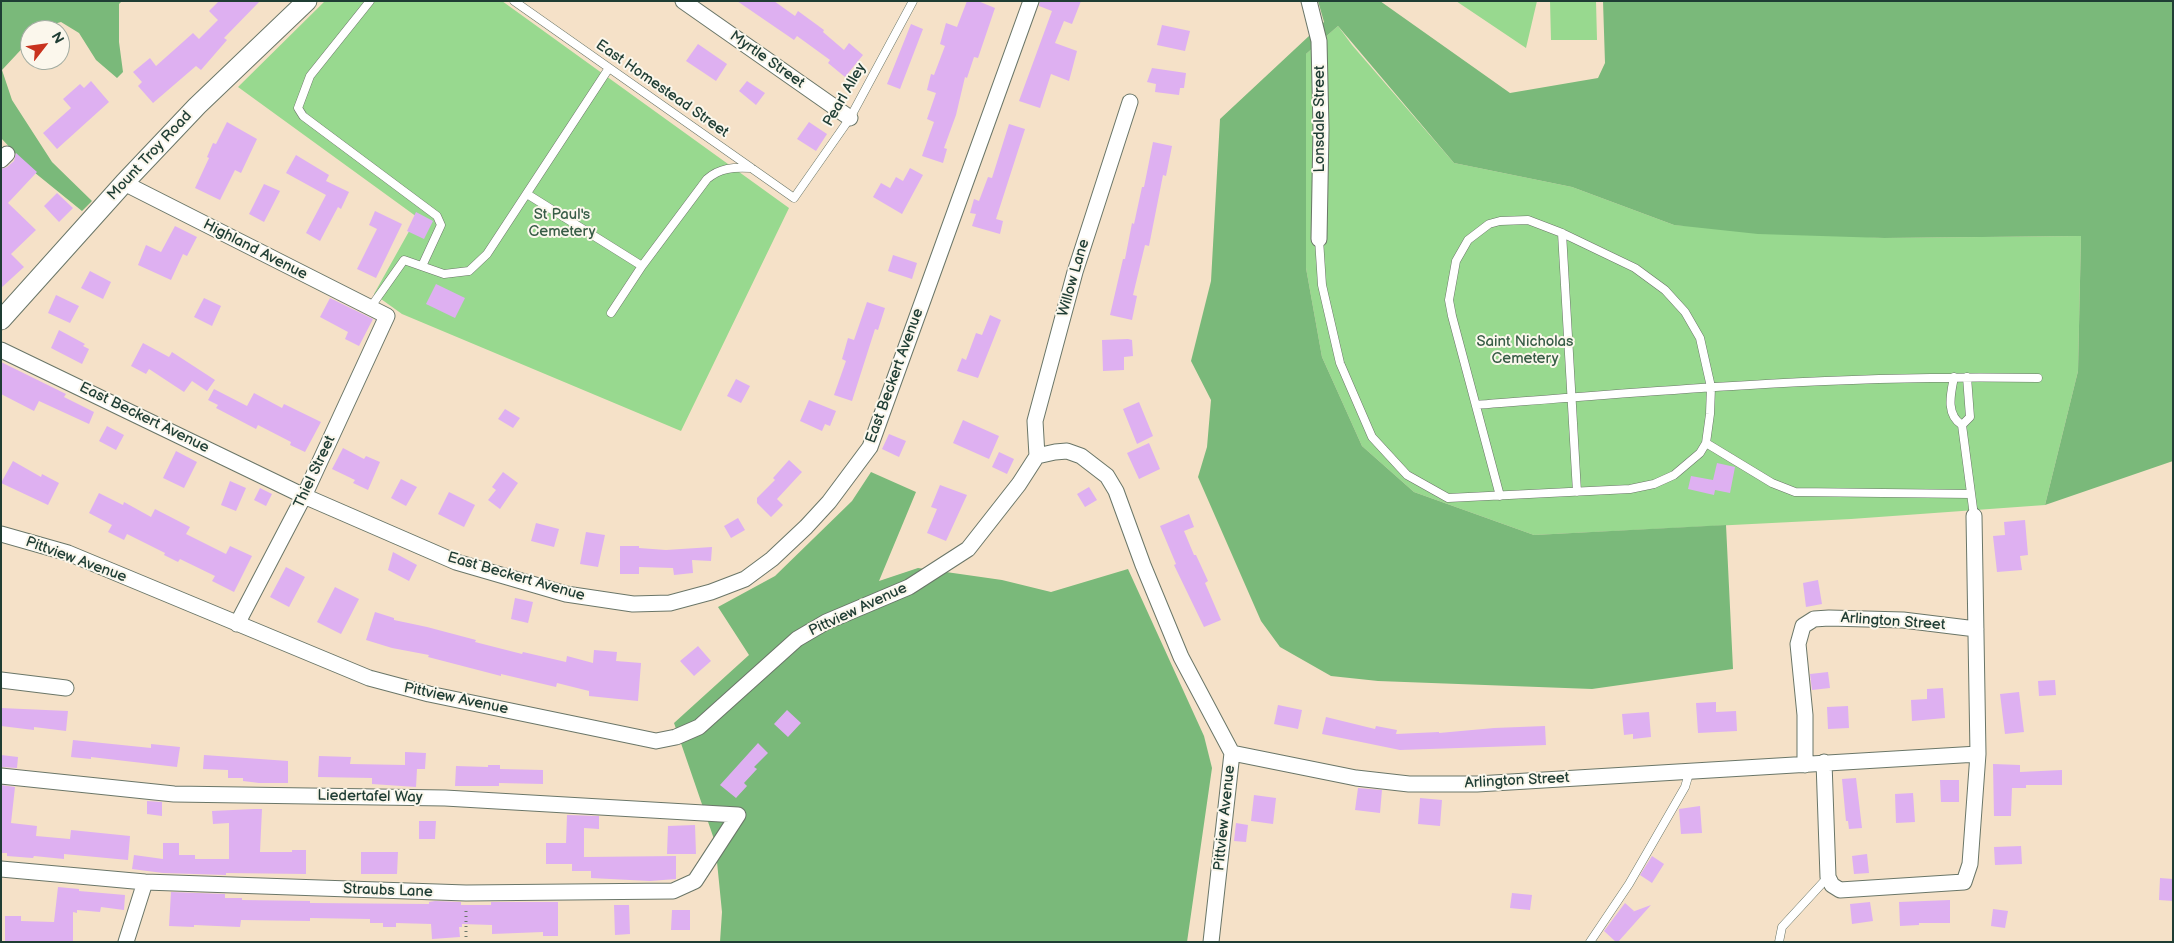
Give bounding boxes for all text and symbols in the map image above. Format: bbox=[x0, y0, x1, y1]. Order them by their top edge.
north arrow bbox=[20, 20, 70, 70]
street label: Myrtle Street bbox=[726, 28, 808, 92]
text: N bbox=[48, 29, 68, 47]
street label: East Homestead Street bbox=[592, 36, 732, 142]
street label: Pearl Alley bbox=[820, 60, 870, 130]
street label: Lonsdale Street bbox=[1311, 65, 1329, 173]
street label: Mount Troy Road bbox=[104, 108, 196, 204]
park label: St Paul's Cemetery bbox=[529, 206, 595, 241]
street label: Highland Avenue bbox=[200, 216, 310, 284]
street label: Willow Lane bbox=[1054, 237, 1094, 319]
street label: East Beckert Avenue bbox=[862, 306, 928, 446]
park label: Saint Nicholas Cemetery bbox=[1477, 333, 1573, 368]
street label: East Beckert Avenue bbox=[76, 379, 212, 457]
street label: Thiel Street bbox=[290, 433, 340, 511]
street label: Pittview Avenue bbox=[23, 533, 129, 587]
street label: East Beckert Avenue bbox=[445, 549, 587, 605]
street label: Pittview Avenue bbox=[806, 579, 910, 641]
street label: Arlington Street bbox=[1840, 609, 1946, 635]
street label: Pittview Avenue bbox=[402, 679, 510, 719]
street label: Pittview Avenue bbox=[1210, 764, 1240, 872]
street label: Arlington Street bbox=[1464, 769, 1570, 793]
street label: Liedertafel Way bbox=[317, 787, 423, 807]
street label: Straubs Lane bbox=[343, 880, 433, 902]

